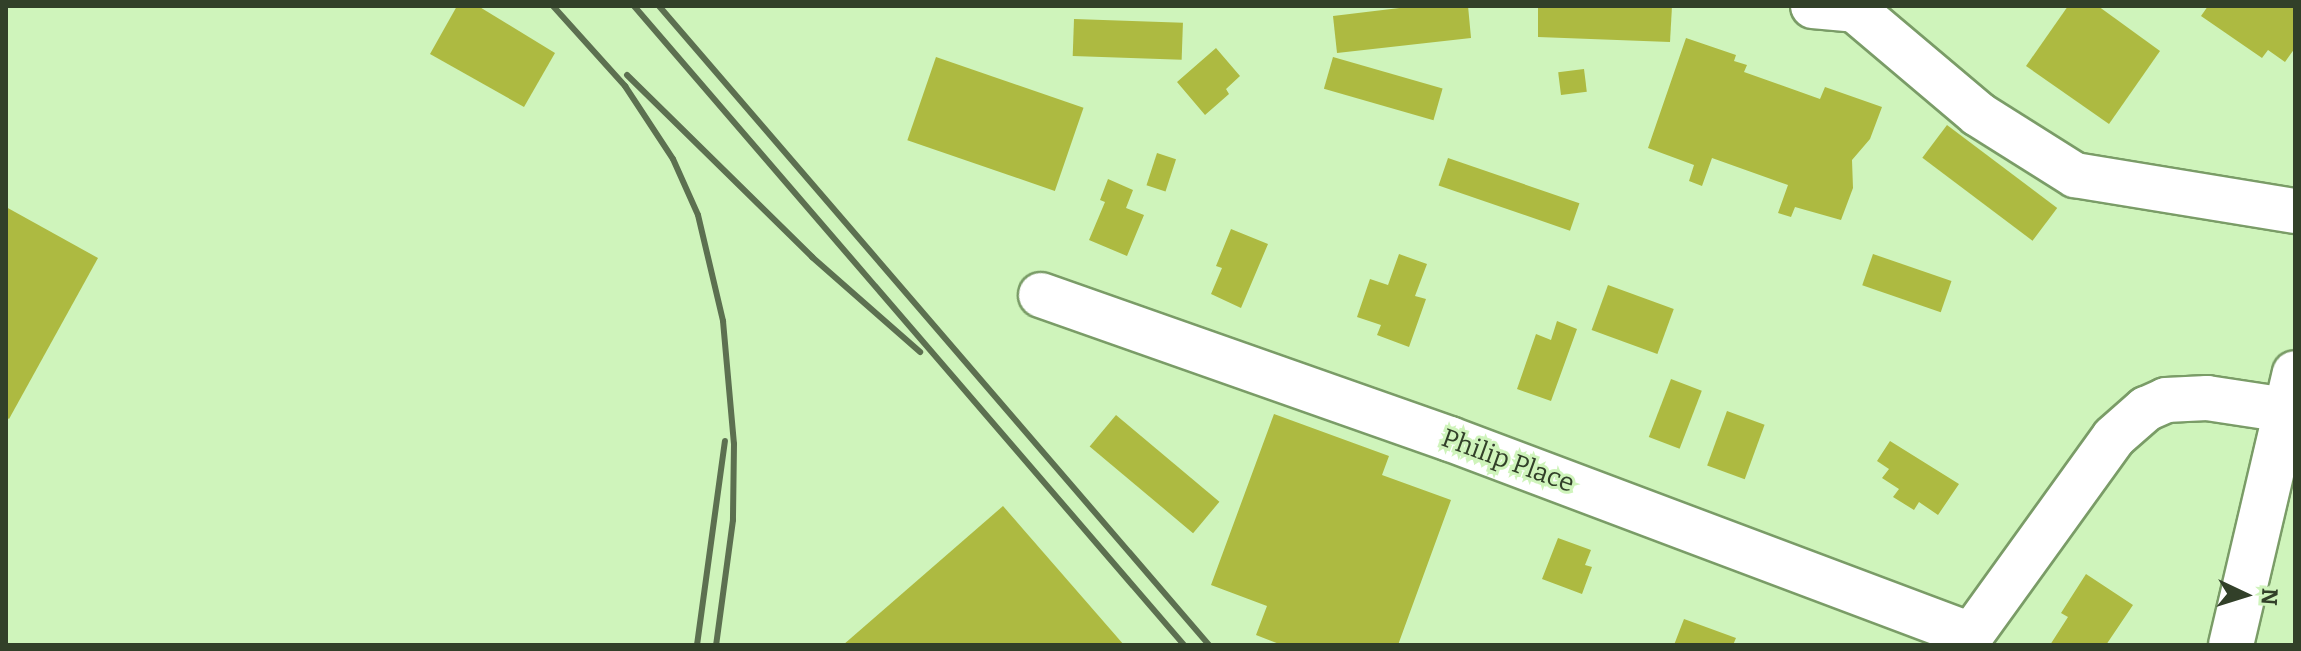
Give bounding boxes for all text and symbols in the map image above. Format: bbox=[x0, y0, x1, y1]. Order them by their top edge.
street label: Philip Place bbox=[1438, 423, 1578, 499]
north arrow bbox=[2205, 555, 2285, 635]
text: N bbox=[2255, 587, 2284, 606]

